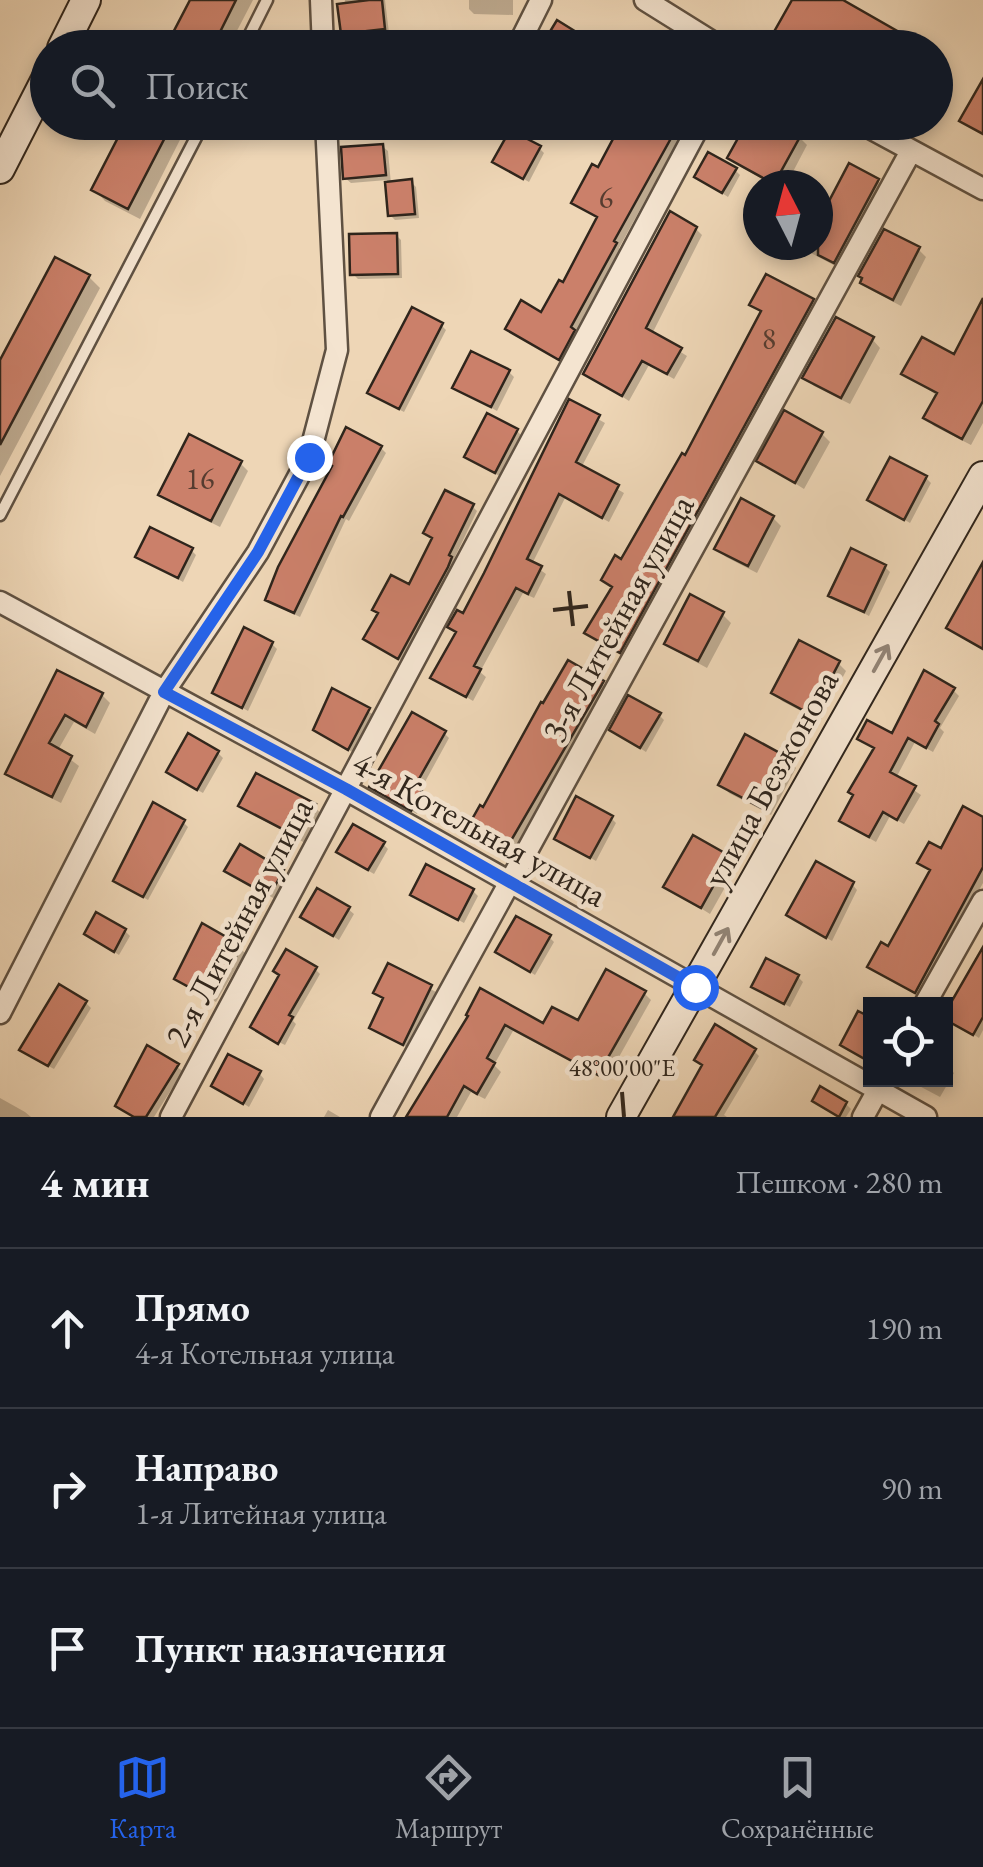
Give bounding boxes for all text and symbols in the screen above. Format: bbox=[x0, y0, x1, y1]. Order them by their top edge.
search box bbox=[30, 30, 953, 140]
icon: search bbox=[65, 58, 120, 113]
text: Поиск bbox=[145, 61, 248, 110]
north arrow bbox=[743, 170, 833, 260]
house number: 6 bbox=[599, 178, 613, 217]
house number: 8 bbox=[762, 319, 776, 358]
route end bbox=[287, 435, 333, 481]
house number: 16 bbox=[186, 459, 214, 498]
street label: 3-я Литейная улица bbox=[531, 487, 704, 750]
one-way arrow bbox=[871, 643, 891, 673]
street label: улица Безжонова bbox=[692, 662, 849, 895]
street label: 4-я Котельная улица bbox=[344, 740, 615, 917]
street label: 2-я Литейная улица bbox=[153, 790, 323, 1055]
one-way arrow bbox=[711, 927, 731, 955]
route start bbox=[673, 965, 719, 1011]
map controls bbox=[863, 997, 953, 1087]
button: locate bbox=[863, 997, 953, 1087]
text: 48°00'00"E bbox=[569, 1051, 675, 1083]
text: 4 мин bbox=[40, 1155, 149, 1210]
text: Пешком · 280 m bbox=[735, 1161, 943, 1203]
text: Прямо bbox=[135, 1283, 250, 1332]
icon: ahead bbox=[40, 1301, 95, 1356]
text: 190 m bbox=[866, 1307, 943, 1349]
text: 4-я Котельная улица bbox=[135, 1332, 395, 1374]
text: Направо bbox=[135, 1443, 278, 1492]
icon: right bbox=[40, 1461, 95, 1516]
text: 90 m bbox=[881, 1467, 943, 1509]
text: 1-я Литейная улица bbox=[135, 1492, 387, 1534]
icon: arrive bbox=[40, 1621, 95, 1676]
text: Пункт назначения bbox=[135, 1624, 446, 1673]
tab: Карта bbox=[109, 1750, 176, 1846]
tab: Маршрут bbox=[395, 1750, 502, 1846]
tab: Сохранённые bbox=[721, 1750, 874, 1846]

